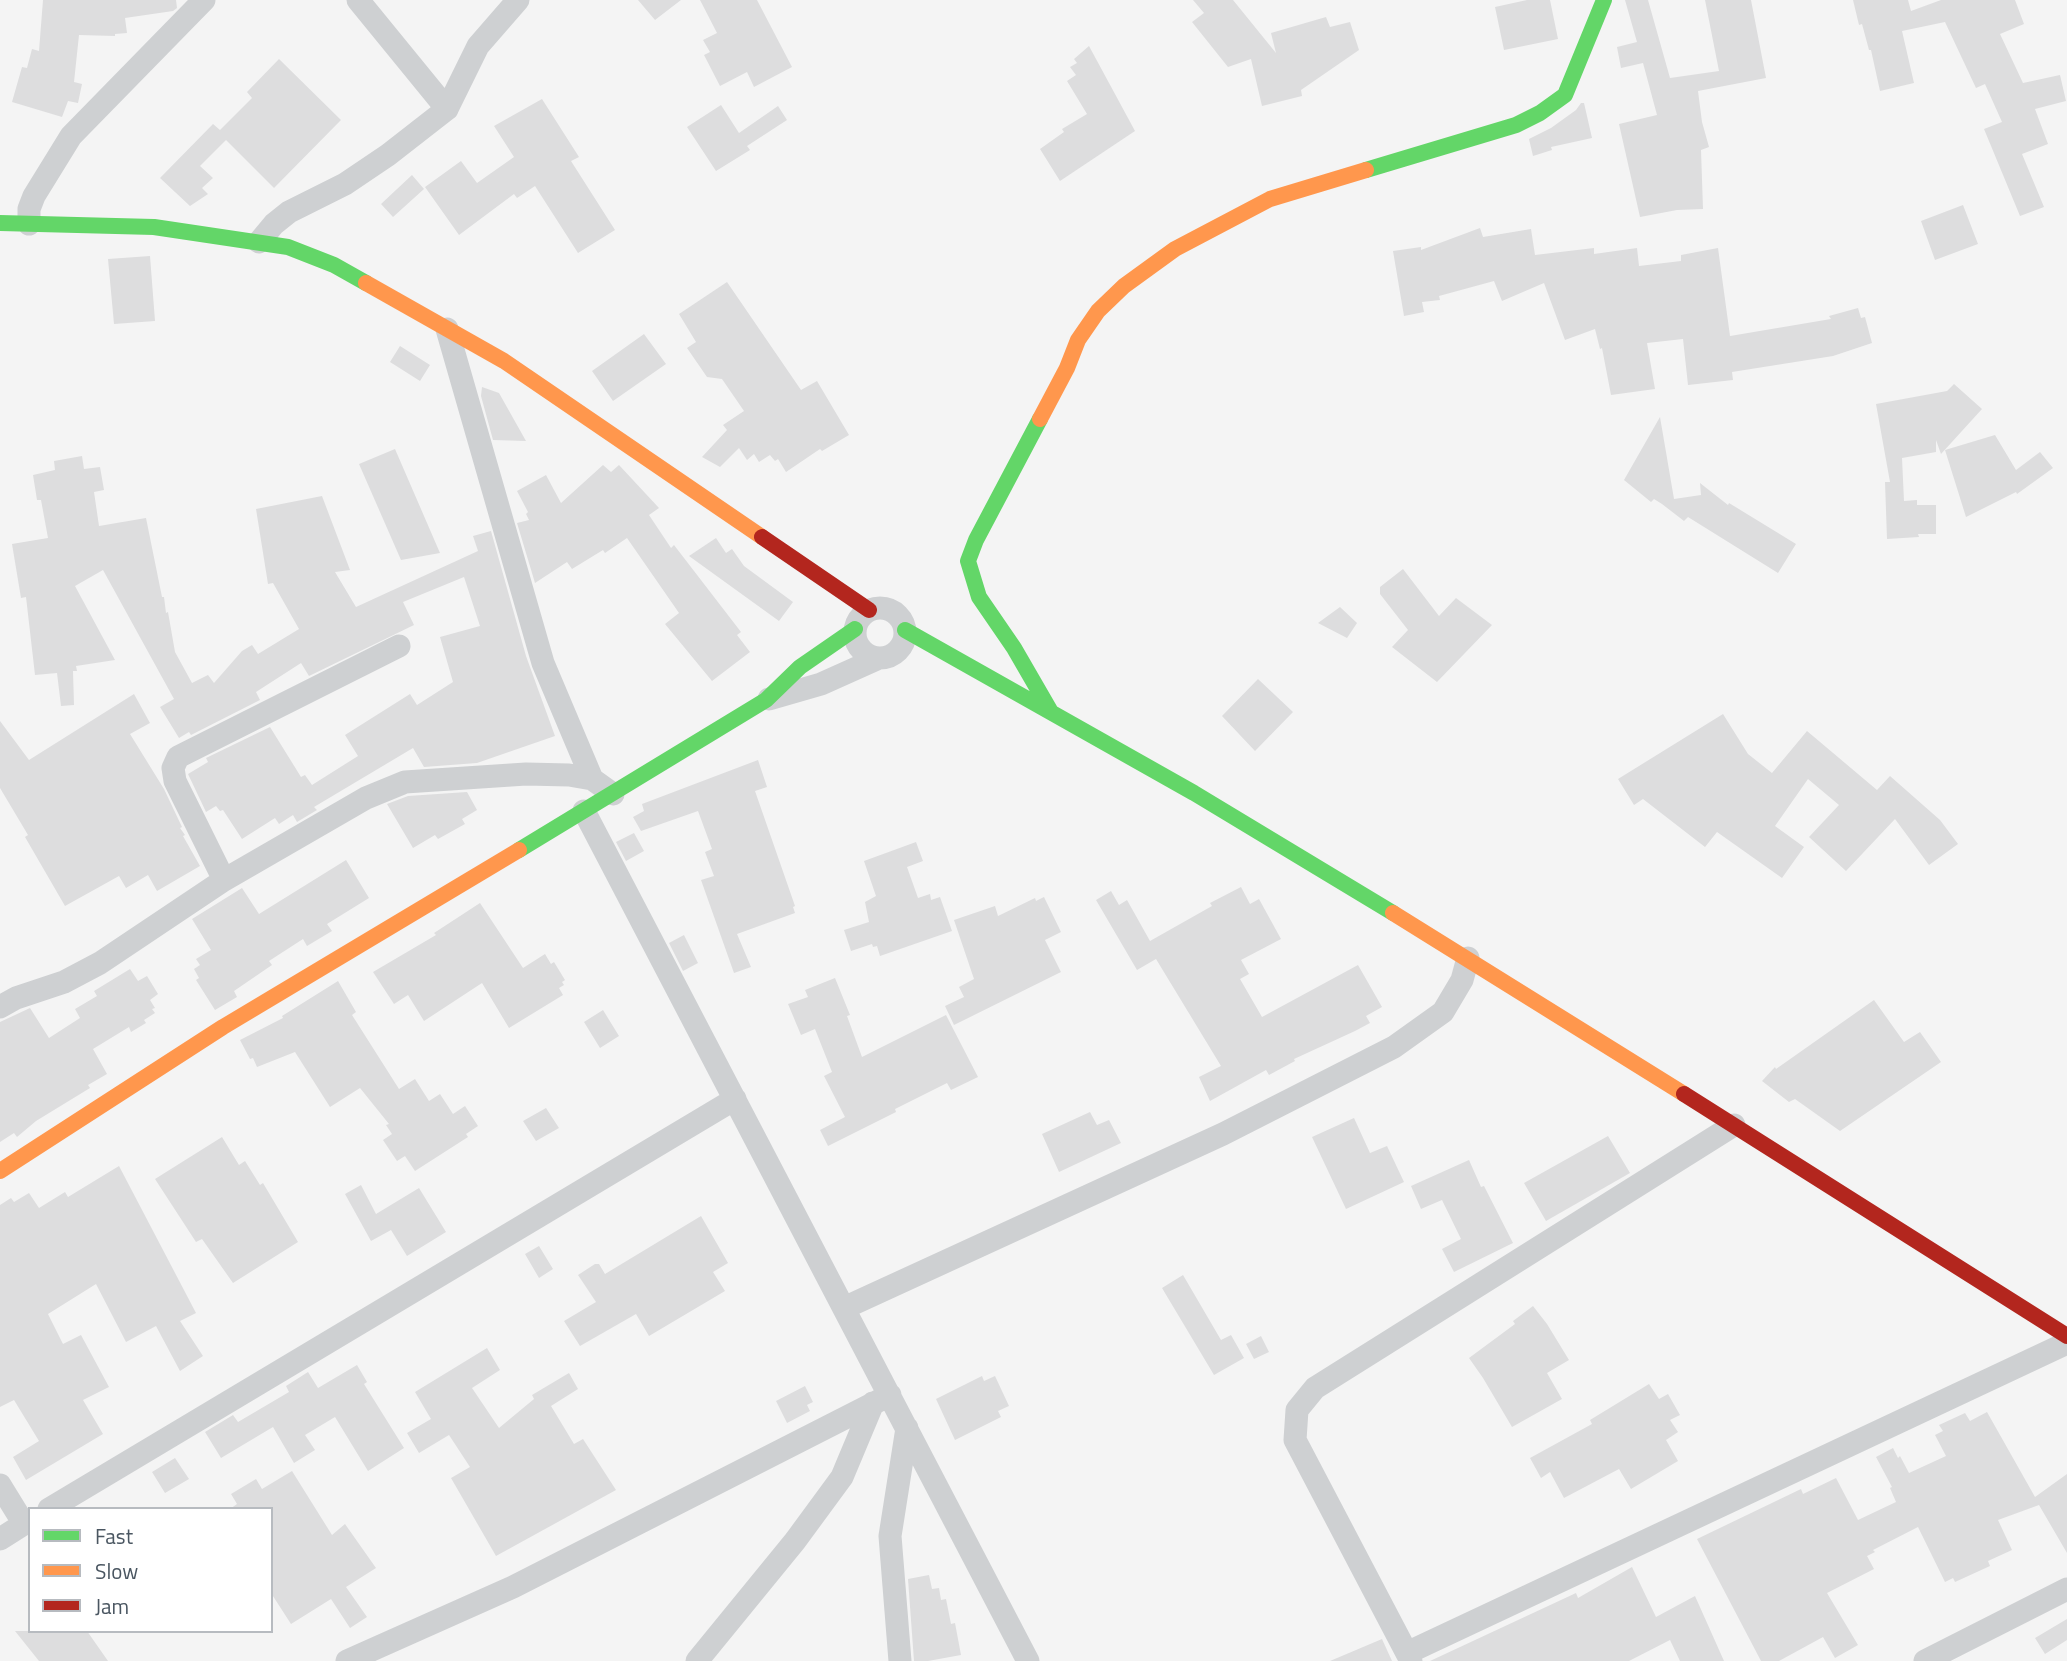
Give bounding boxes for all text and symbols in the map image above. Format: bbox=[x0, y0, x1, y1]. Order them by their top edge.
legend bbox=[28, 1507, 273, 1633]
text: Fast bbox=[95, 1520, 133, 1552]
text: Slow bbox=[95, 1555, 138, 1587]
text: Jam bbox=[95, 1590, 129, 1622]

